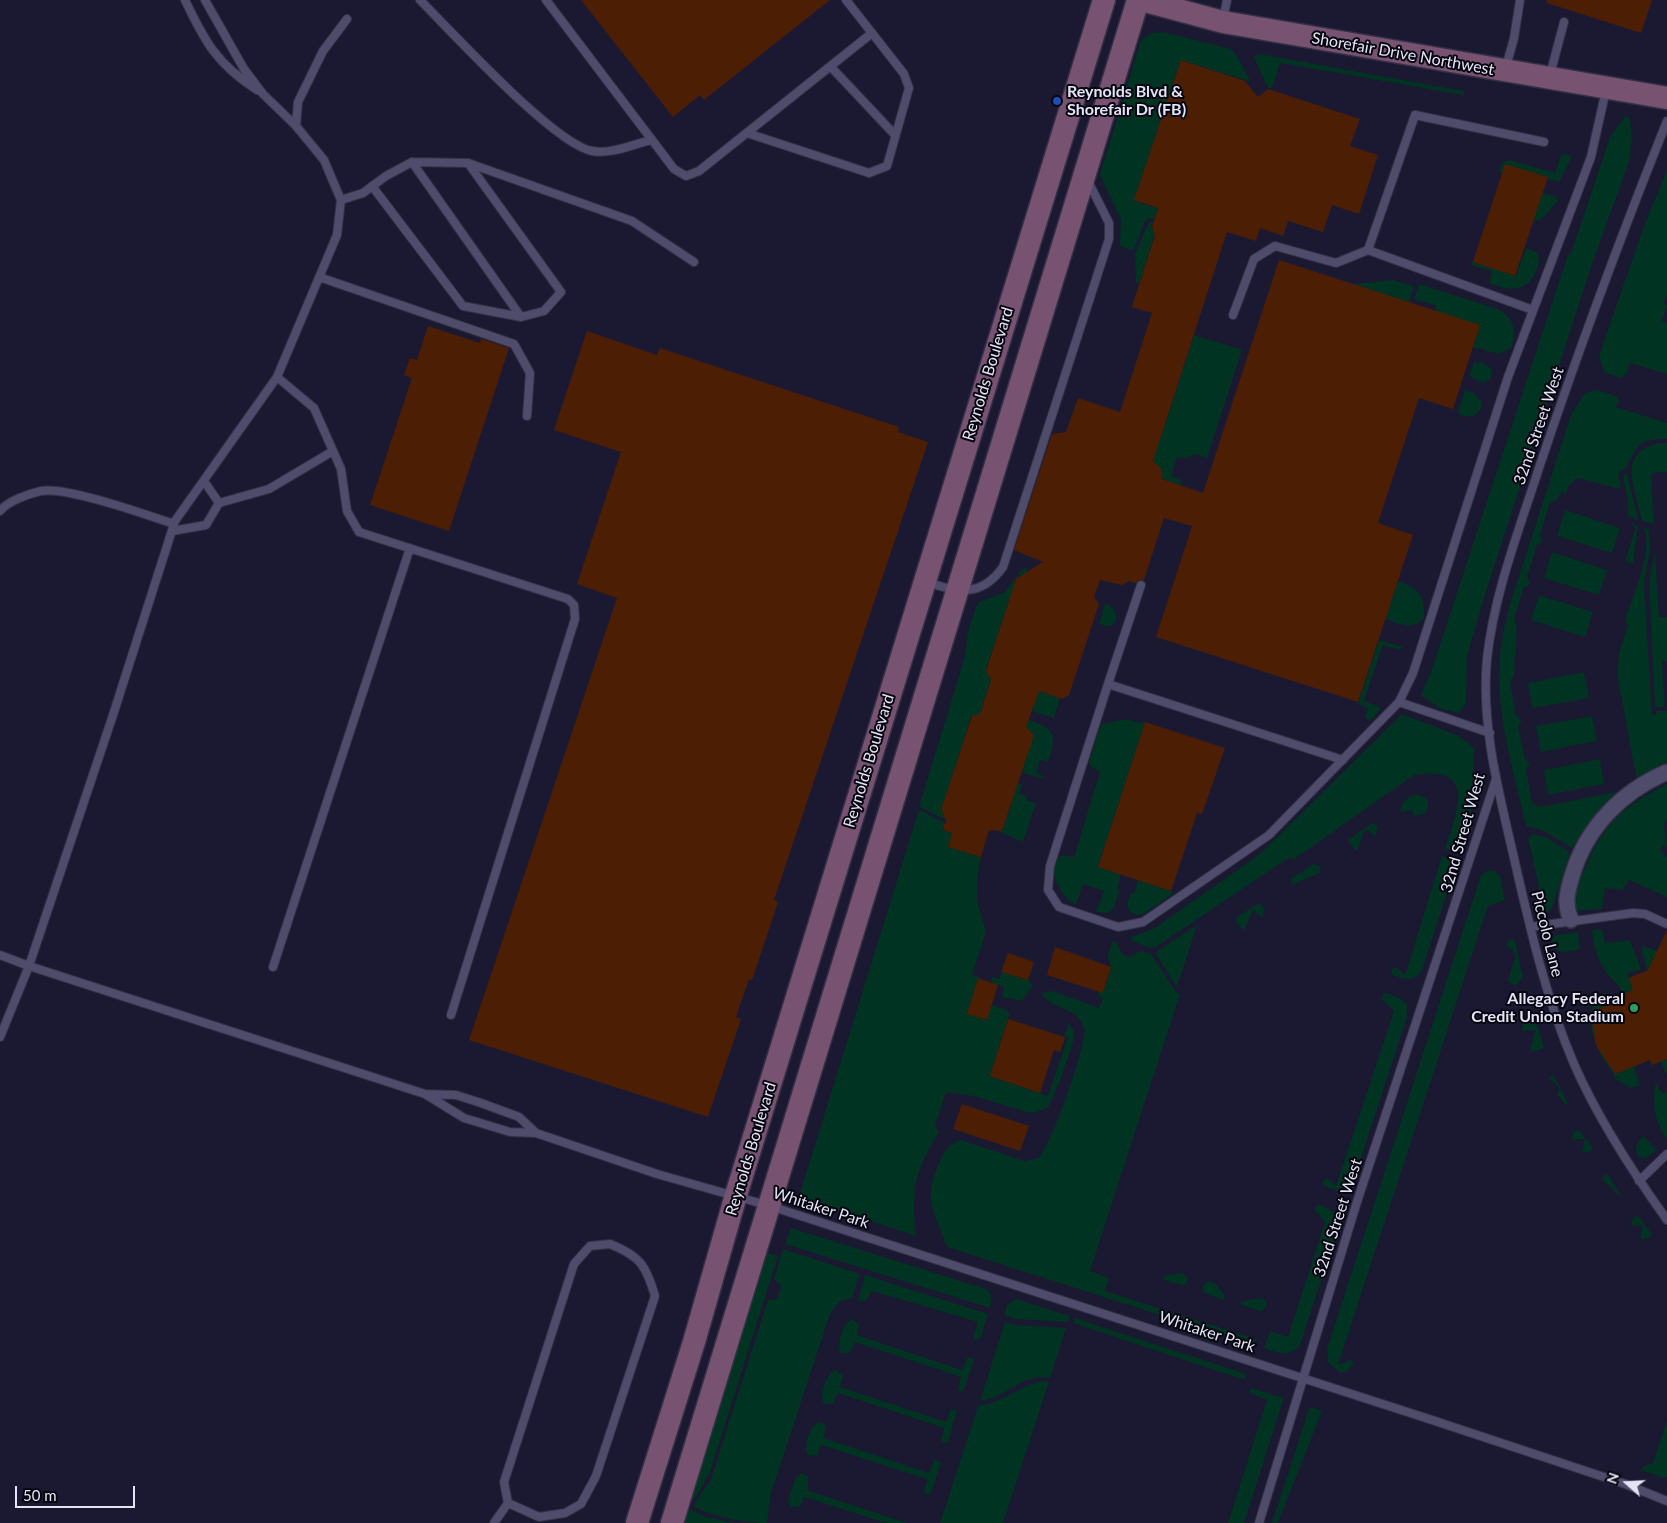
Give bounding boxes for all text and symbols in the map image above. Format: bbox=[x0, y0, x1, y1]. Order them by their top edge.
street label: Shorefair Drive Northwest bbox=[1310, 28, 1496, 80]
place label: Reynolds Blvd & Shorefair Dr (FB) bbox=[1067, 82, 1186, 120]
marker: Reynolds Blvd & Shorefair Dr (FB) bbox=[1051, 95, 1063, 107]
street label: Reynolds Boulevard bbox=[959, 305, 1017, 443]
street label: 32nd Street West bbox=[1510, 364, 1568, 488]
street label: Reynolds Boulevard bbox=[840, 692, 898, 830]
street label: 32nd Street West bbox=[1437, 771, 1489, 895]
street label: Piccolo Lane bbox=[1527, 889, 1567, 979]
place label: Allegacy Federal Credit Union Stadium bbox=[1471, 989, 1624, 1027]
marker: Allegacy Federal Credit Union Stadium bbox=[1628, 1002, 1640, 1014]
street label: Reynolds Boulevard bbox=[722, 1080, 780, 1218]
street label: 32nd Street West bbox=[1310, 1156, 1366, 1280]
street label: Whitaker Park bbox=[770, 1183, 872, 1233]
street label: Whitaker Park bbox=[1156, 1307, 1258, 1357]
north arrow bbox=[1602, 1458, 1652, 1508]
text: N bbox=[1603, 1470, 1622, 1486]
scale bar bbox=[18, 1476, 138, 1508]
text: 50 m bbox=[23, 1486, 57, 1504]

